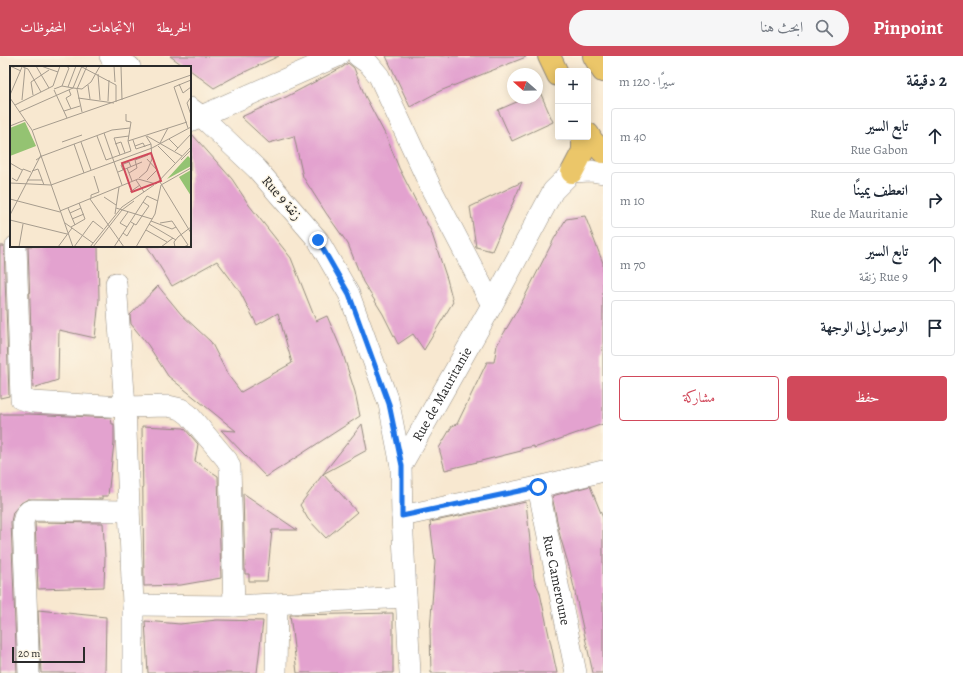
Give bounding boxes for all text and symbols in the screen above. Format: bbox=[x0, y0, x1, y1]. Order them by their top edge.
search box bbox=[569, 10, 849, 46]
text: Pinpoint bbox=[873, 15, 943, 41]
text: ابحث هنا bbox=[760, 17, 803, 37]
icon: search bbox=[813, 17, 835, 39]
text: المحفوظات bbox=[20, 18, 66, 37]
text: الاتجاهات bbox=[88, 18, 135, 37]
text: الخريطة bbox=[157, 18, 191, 37]
inset map bbox=[10, 66, 191, 247]
north arrow bbox=[507, 68, 543, 104]
map controls bbox=[555, 68, 591, 140]
button: + bbox=[555, 68, 591, 104]
text: 2 دقيقة bbox=[906, 69, 947, 92]
text: سيرًا · 120 m bbox=[619, 73, 675, 90]
button: − bbox=[555, 104, 591, 140]
text: تابع السير bbox=[866, 116, 908, 136]
icon: ahead bbox=[924, 125, 946, 147]
text: 40 m bbox=[620, 128, 646, 145]
text: Rue Gabon bbox=[850, 141, 908, 158]
street label: Rue 9 زنقة bbox=[258, 172, 306, 224]
text: انعطف يمينًا bbox=[853, 180, 908, 200]
icon: right bbox=[924, 189, 946, 211]
text: 10 m bbox=[620, 192, 645, 209]
text: Rue de Mauritanie bbox=[810, 205, 908, 222]
route end bbox=[309, 231, 327, 249]
text: تابع السير bbox=[866, 241, 908, 261]
icon: ahead bbox=[924, 253, 946, 275]
text: 70 m bbox=[620, 256, 646, 273]
text: Rue 9 زنقة bbox=[859, 268, 908, 285]
text: الوصول إلى الوجهة bbox=[821, 317, 908, 337]
icon: arrive bbox=[924, 317, 946, 339]
street label: Rue de Mauritanie bbox=[407, 343, 476, 445]
button: مشاركة bbox=[619, 376, 779, 421]
button: حفظ bbox=[787, 376, 947, 421]
route start bbox=[529, 478, 547, 496]
street label: Rue Cameroune bbox=[539, 533, 576, 627]
scale bar bbox=[12, 645, 85, 664]
text: 20 m bbox=[18, 646, 40, 661]

